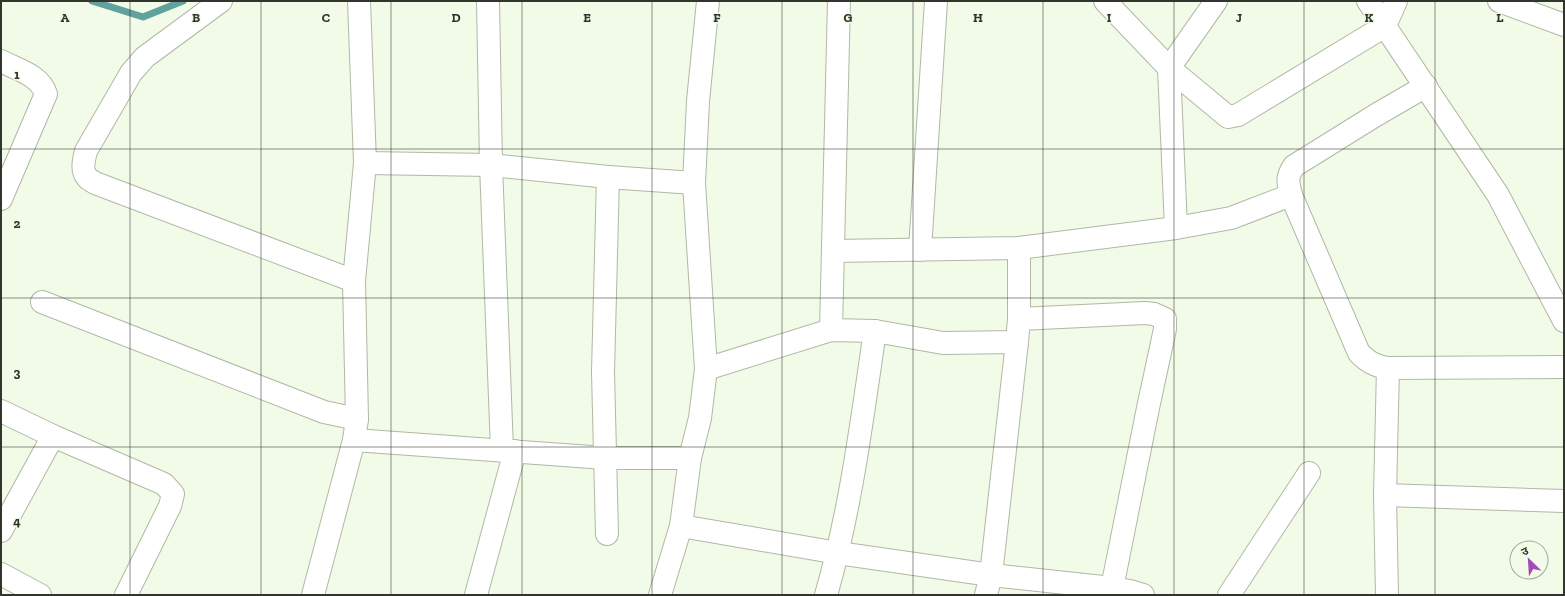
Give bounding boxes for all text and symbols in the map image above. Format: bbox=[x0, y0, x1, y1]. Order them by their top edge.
text: A bbox=[61, 10, 70, 25]
text: B bbox=[192, 10, 200, 25]
text: C bbox=[322, 10, 330, 25]
text: D bbox=[451, 10, 461, 25]
text: E bbox=[583, 10, 591, 25]
text: F bbox=[713, 10, 721, 25]
text: G bbox=[844, 10, 853, 25]
text: H bbox=[973, 10, 983, 25]
text: I bbox=[1107, 10, 1112, 25]
text: J bbox=[1236, 10, 1242, 25]
text: K bbox=[1365, 10, 1374, 25]
text: L bbox=[1496, 10, 1504, 25]
text: 1 bbox=[14, 67, 20, 82]
text: 2 bbox=[14, 216, 21, 231]
text: 3 bbox=[14, 365, 21, 380]
text: 4 bbox=[13, 514, 21, 529]
north arrow bbox=[1509, 540, 1549, 580]
text: उ bbox=[1519, 544, 1531, 559]

